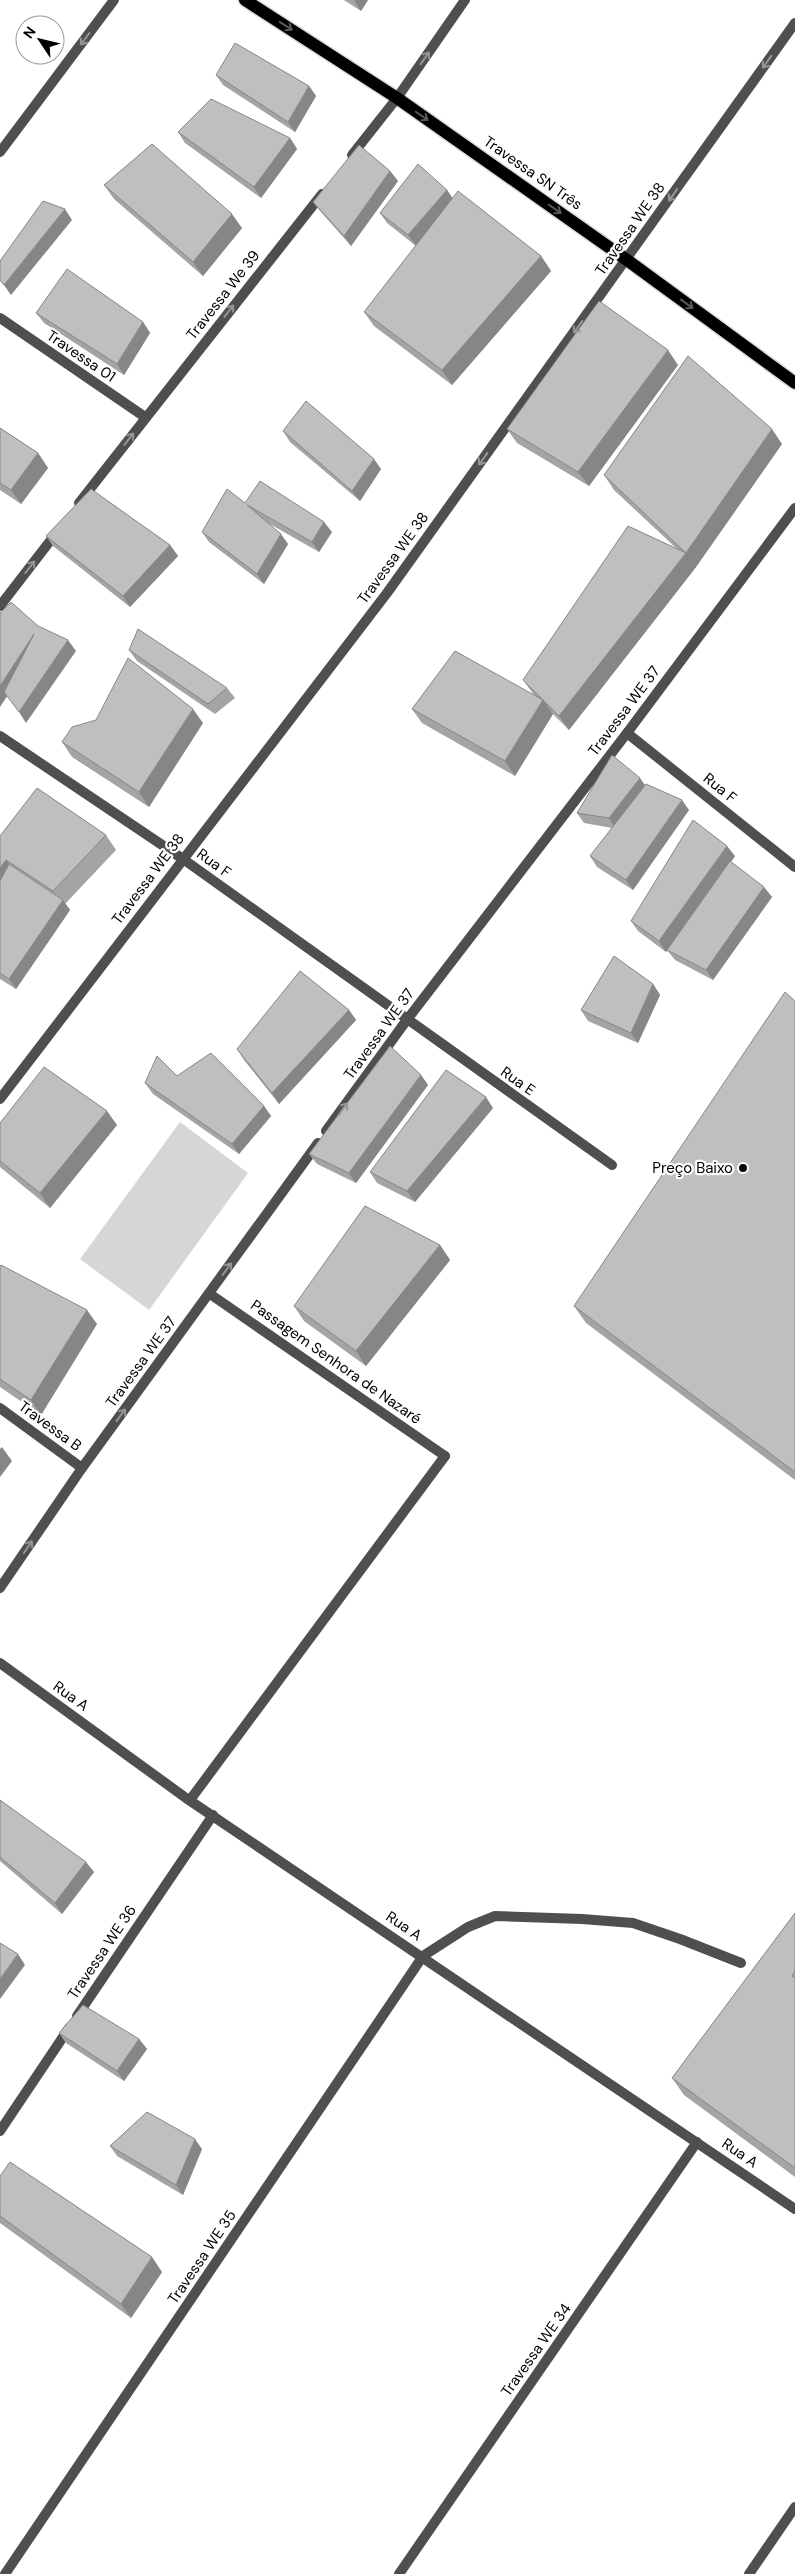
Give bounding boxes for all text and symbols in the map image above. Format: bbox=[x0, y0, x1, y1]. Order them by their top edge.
north arrow bbox=[15, 15, 65, 65]
one-way arrow bbox=[279, 21, 293, 32]
text: N bbox=[19, 23, 40, 42]
one-way arrow bbox=[79, 32, 90, 45]
one-way arrow bbox=[420, 51, 430, 65]
one-way arrow bbox=[762, 55, 772, 69]
one-way arrow bbox=[415, 111, 429, 121]
street label: Travessa SN Três bbox=[480, 131, 586, 215]
street label: Travessa WE 38 bbox=[590, 179, 670, 279]
one-way arrow bbox=[668, 188, 678, 202]
one-way arrow bbox=[548, 204, 562, 214]
street label: Travessa We 39 bbox=[182, 246, 264, 344]
one-way arrow bbox=[680, 298, 693, 309]
one-way arrow bbox=[224, 305, 235, 318]
one-way arrow bbox=[573, 320, 583, 334]
street label: Travessa 01 bbox=[43, 326, 119, 386]
one-way arrow bbox=[124, 432, 134, 446]
one-way arrow bbox=[478, 452, 489, 465]
street label: Travessa WE 38 bbox=[353, 508, 433, 608]
one-way arrow bbox=[24, 561, 35, 574]
street label: Travessa WE 37 bbox=[584, 662, 664, 760]
street label: Rua F bbox=[699, 768, 741, 808]
street label: Travessa WE 38 bbox=[107, 829, 189, 929]
street label: Rua F bbox=[193, 844, 235, 882]
street label: Travessa WE 37 bbox=[339, 984, 419, 1084]
street label: Rua E bbox=[497, 1062, 539, 1100]
one-way arrow bbox=[338, 1102, 348, 1116]
place label: Preço Baixo bbox=[652, 1158, 733, 1178]
marker: Preço Baixo bbox=[737, 1162, 749, 1174]
one-way arrow bbox=[222, 1262, 232, 1276]
street label: Passagem Senhora de Nazaré bbox=[247, 1295, 425, 1429]
street label: Travessa WE 37 bbox=[101, 1312, 181, 1412]
street label: Travessa B bbox=[14, 1396, 86, 1456]
one-way arrow bbox=[116, 1408, 126, 1422]
one-way arrow bbox=[23, 1541, 33, 1555]
street label: Rua A bbox=[49, 1676, 93, 1716]
street label: Travessa WE 36 bbox=[63, 1901, 141, 2003]
street label: Rua A bbox=[382, 1907, 426, 1945]
street label: Rua A bbox=[718, 2134, 762, 2172]
street label: Travessa WE 35 bbox=[163, 2206, 241, 2308]
street label: Travessa WE 34 bbox=[496, 2300, 576, 2400]

